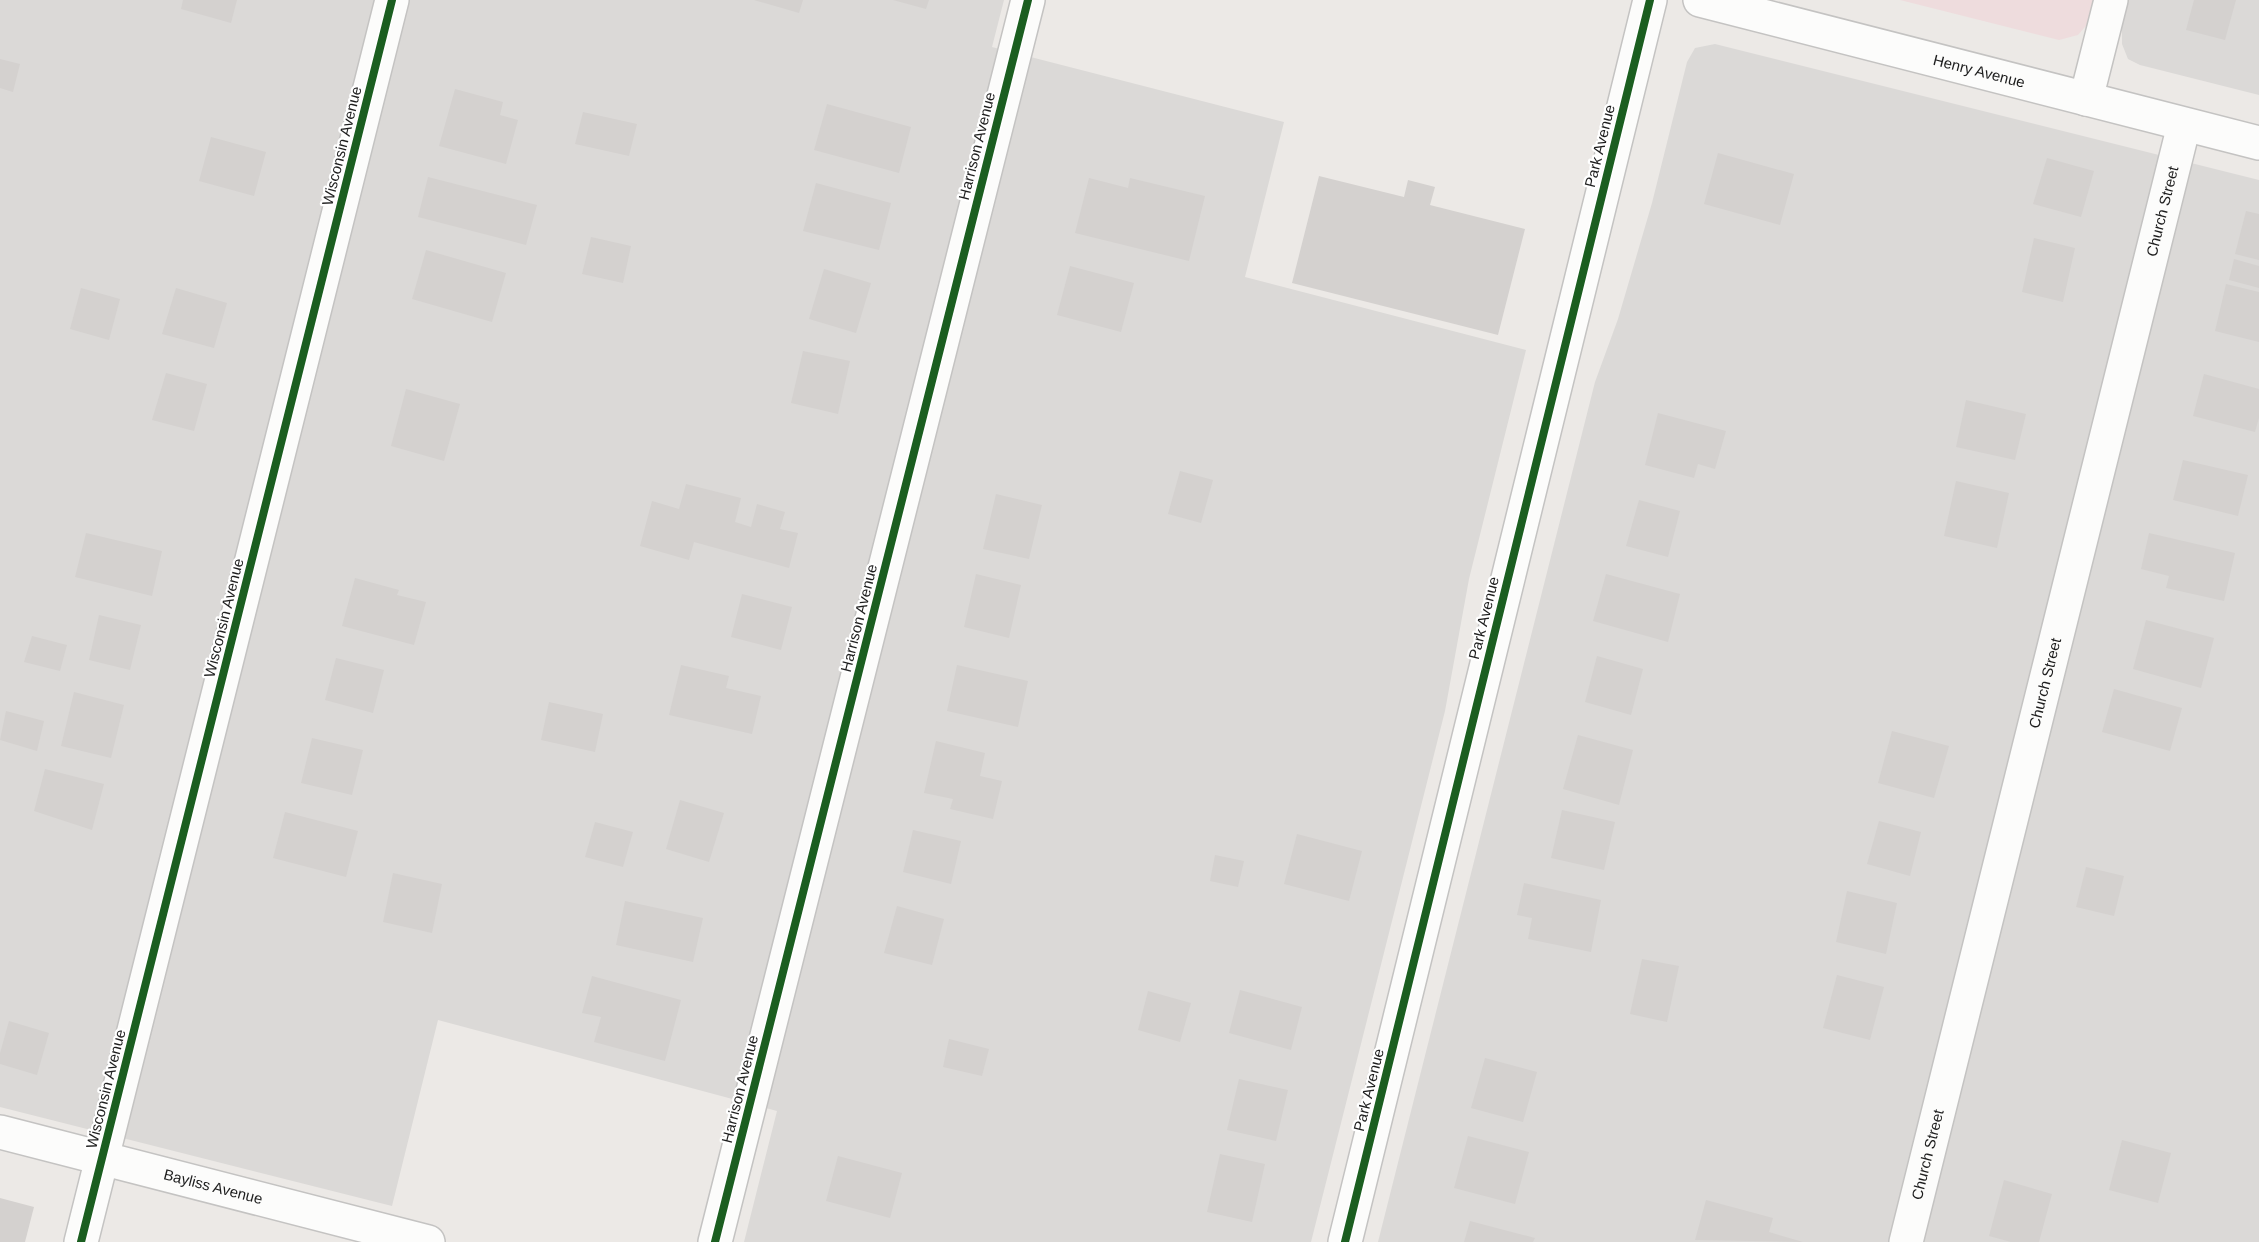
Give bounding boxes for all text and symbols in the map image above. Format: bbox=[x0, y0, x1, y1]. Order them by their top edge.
street label: Henry Avenue bbox=[1932, 51, 2027, 91]
street label: Wisconsin Avenue bbox=[318, 84, 365, 207]
street label: Harrison Avenue bbox=[955, 90, 998, 202]
street label: Park Avenue bbox=[1581, 103, 1618, 189]
street label: Church Street bbox=[2143, 164, 2182, 258]
street label: Wisconsin Avenue bbox=[200, 556, 247, 679]
street label: Harrison Avenue bbox=[837, 562, 880, 674]
street label: Park Avenue bbox=[1465, 575, 1502, 661]
street label: Church Street bbox=[2025, 635, 2064, 730]
street label: Wisconsin Avenue bbox=[82, 1027, 129, 1150]
street label: Harrison Avenue bbox=[718, 1033, 761, 1145]
street label: Park Avenue bbox=[1350, 1047, 1387, 1133]
street label: Church Street bbox=[1908, 1107, 1947, 1202]
street label: Bayliss Avenue bbox=[162, 1165, 264, 1207]

